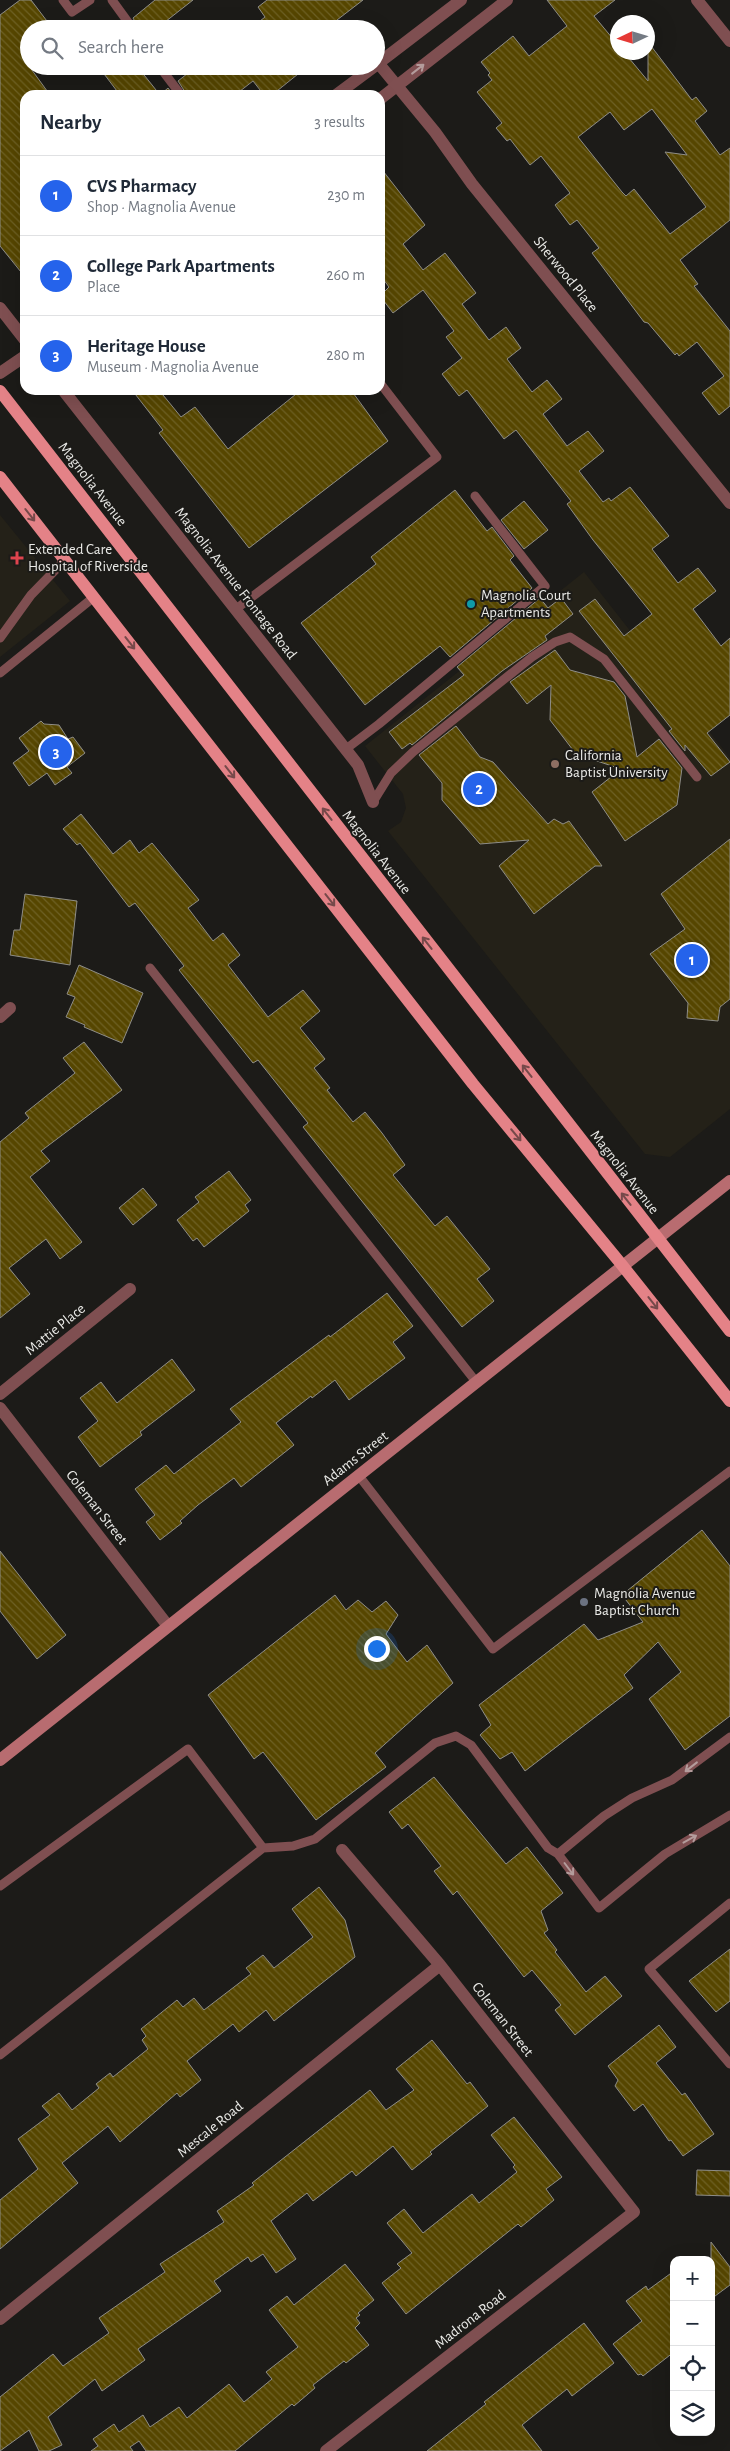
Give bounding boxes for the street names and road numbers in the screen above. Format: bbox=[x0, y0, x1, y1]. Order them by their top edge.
street label: Sherwood Place bbox=[531, 234, 601, 315]
street label: Magnolia Avenue bbox=[55, 440, 130, 529]
street label: Magnolia Avenue Frontage Road bbox=[172, 505, 300, 662]
street label: Magnolia Avenue bbox=[339, 808, 414, 897]
street label: Magnolia Avenue bbox=[587, 1128, 662, 1217]
street label: Mattie Place bbox=[22, 1301, 88, 1358]
street label: Adams Street bbox=[320, 1428, 391, 1488]
street label: Coleman Street bbox=[63, 1467, 130, 1547]
street label: Coleman Street bbox=[469, 1979, 536, 2059]
street label: Mescale Road bbox=[175, 2098, 246, 2160]
street label: Madrona Road bbox=[432, 2287, 509, 2352]

